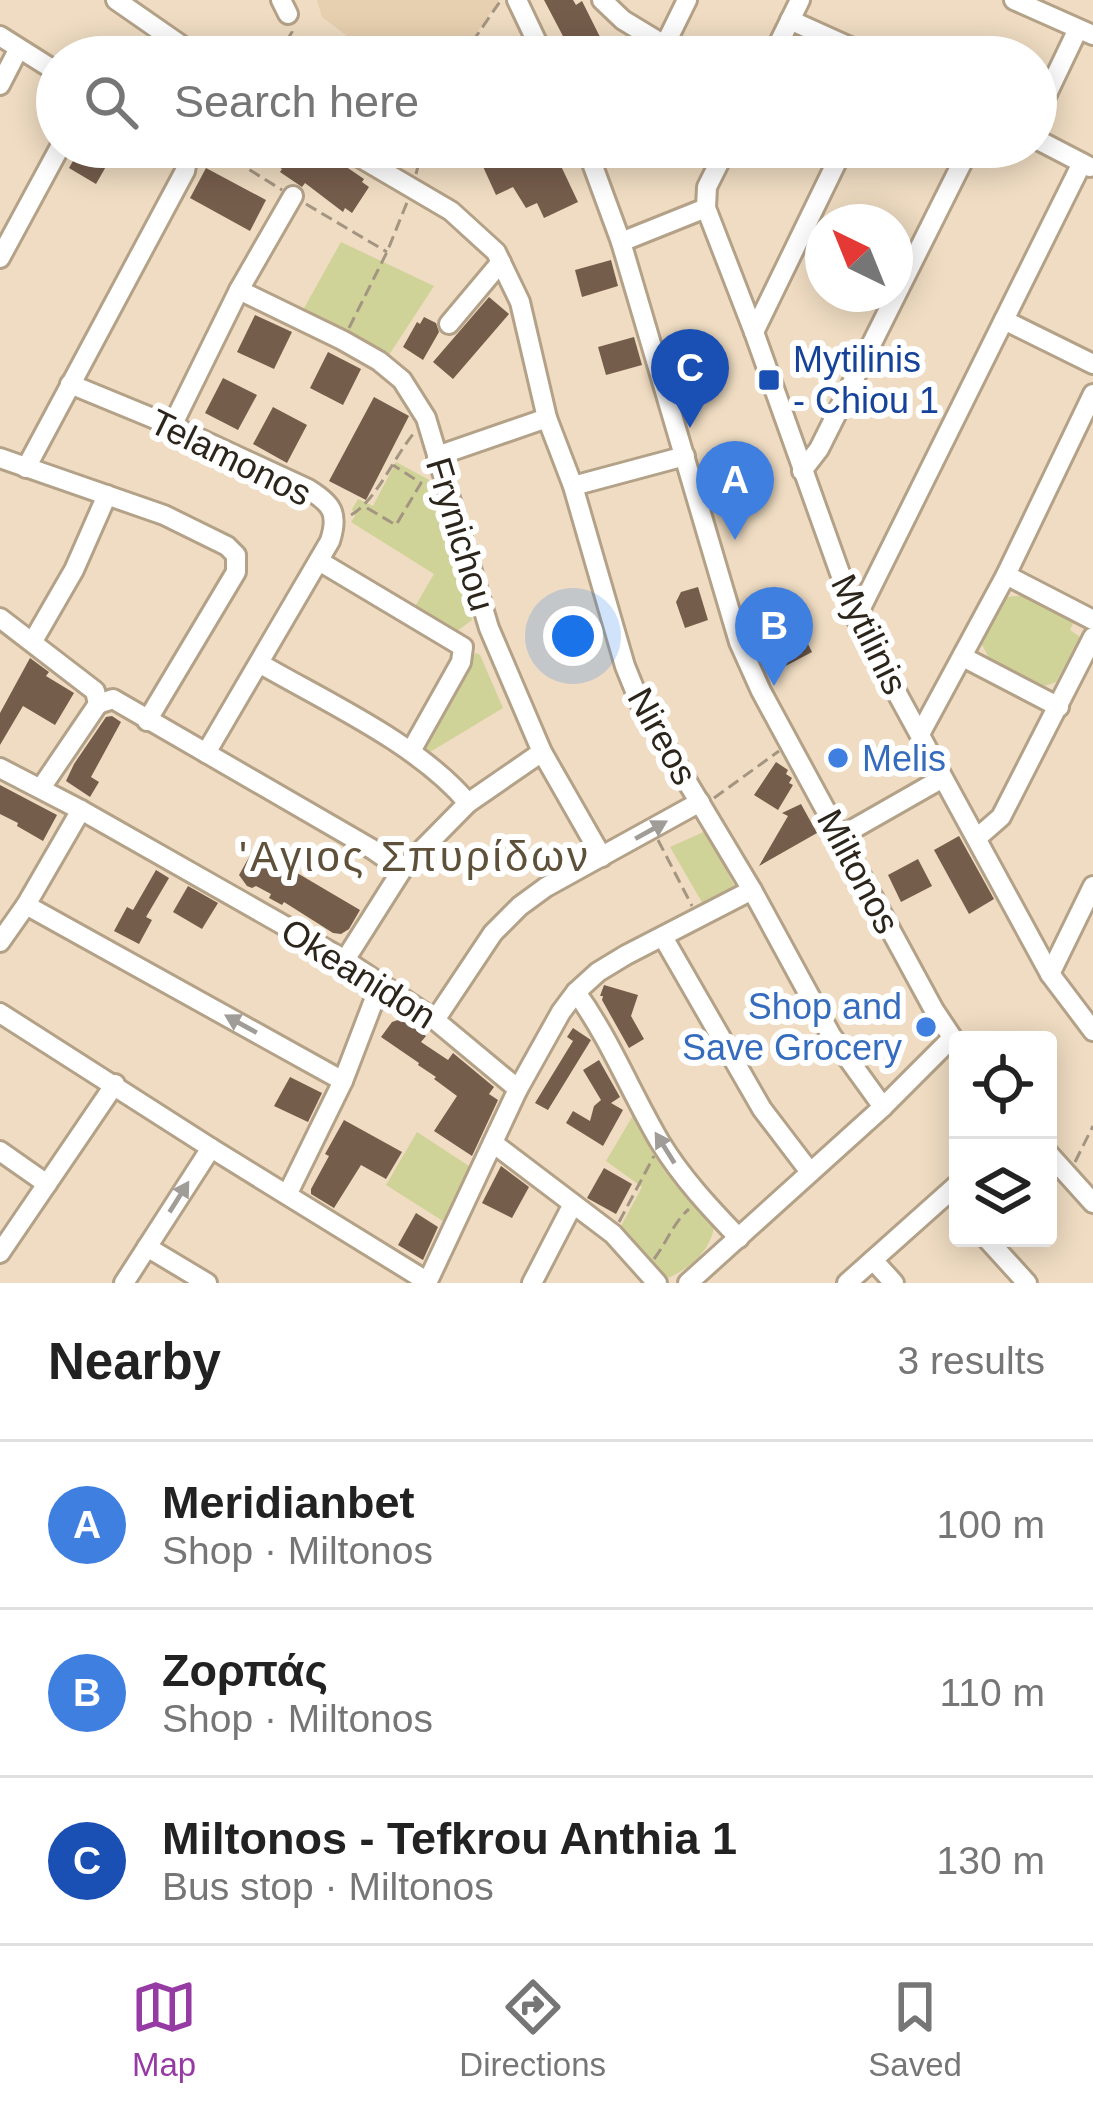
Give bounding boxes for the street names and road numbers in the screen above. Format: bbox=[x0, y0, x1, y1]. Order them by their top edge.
street label: Telamonos bbox=[144, 401, 318, 514]
street label: Frynichou bbox=[418, 453, 503, 616]
street label: Mytilinis bbox=[823, 568, 916, 701]
street label: Nireos bbox=[619, 681, 706, 792]
street label: Miltonos bbox=[809, 802, 908, 940]
street label: Okeanidon bbox=[274, 910, 443, 1037]

